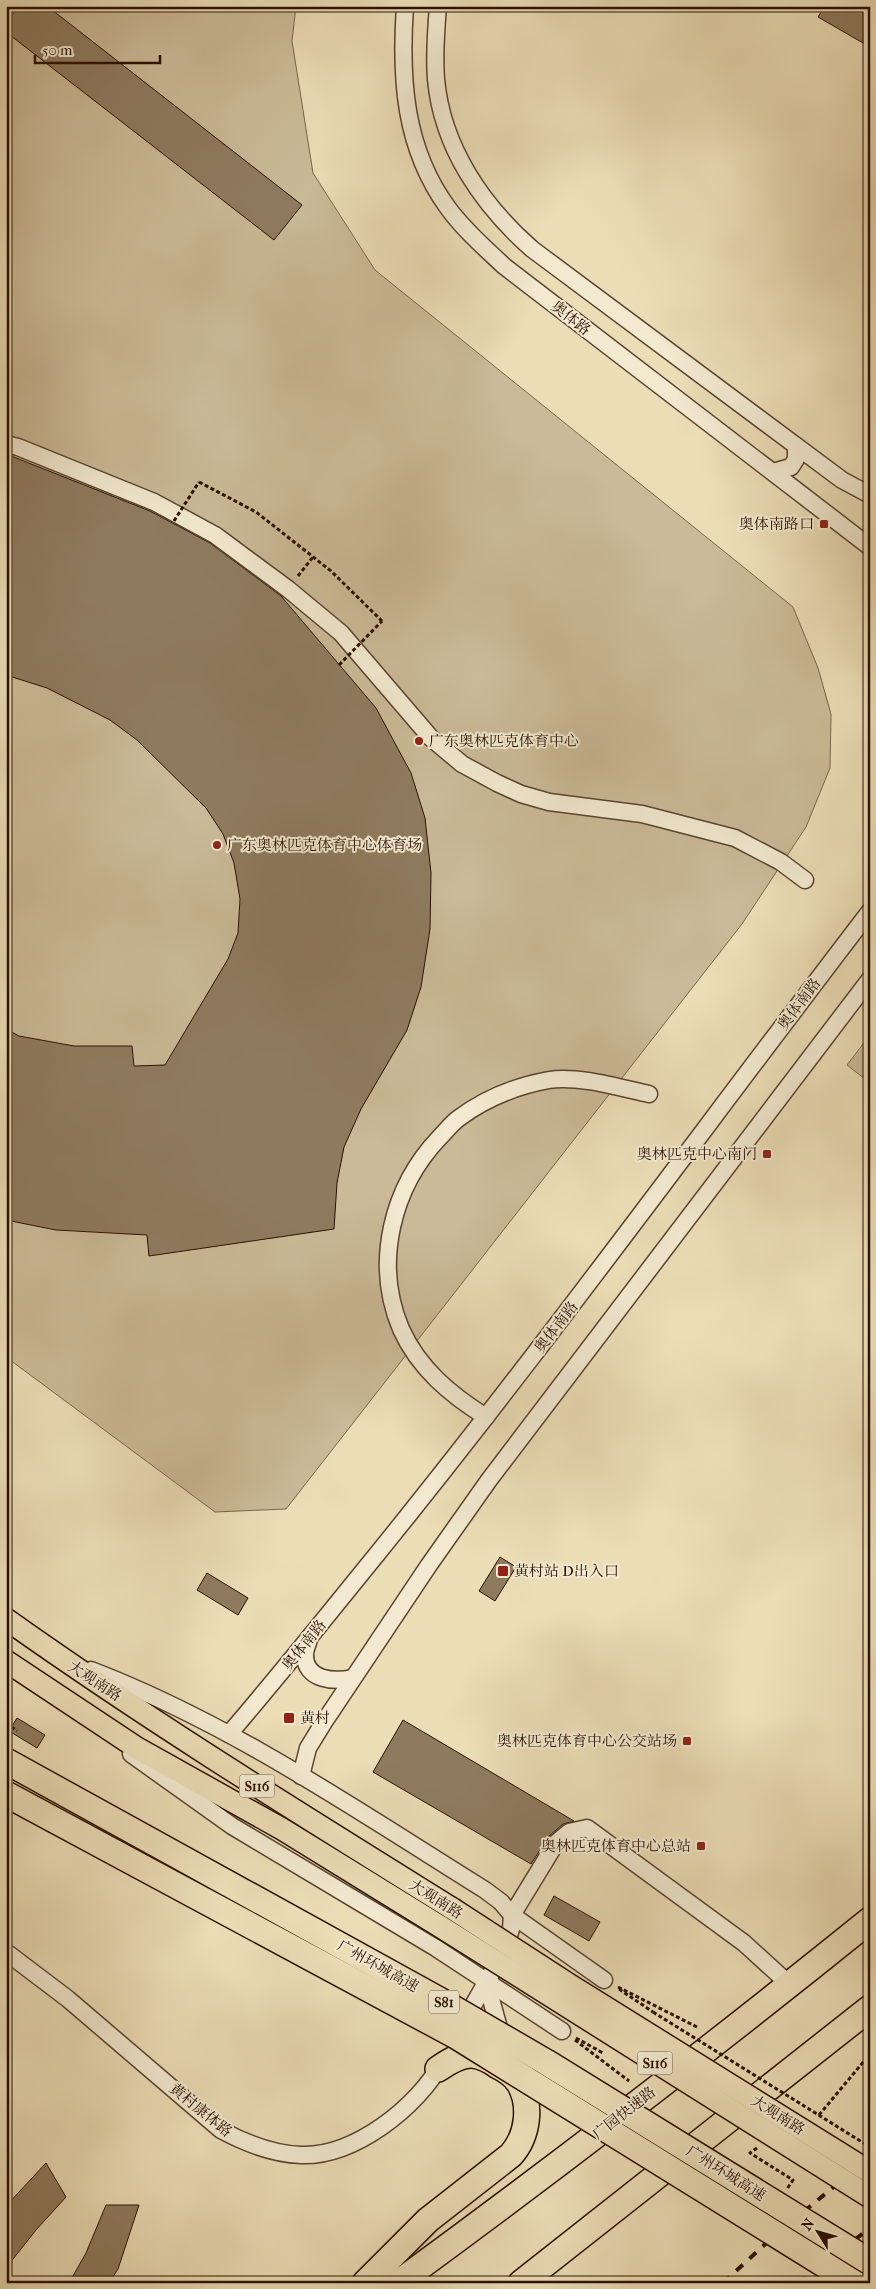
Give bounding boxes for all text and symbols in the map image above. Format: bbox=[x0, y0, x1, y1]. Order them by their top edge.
scale bar bbox=[35, 32, 160, 64]
text: 50 m bbox=[42, 41, 73, 59]
street label: 奥体路 bbox=[548, 297, 594, 339]
place label: 奥体南路口 bbox=[739, 515, 814, 533]
marker: 奥体南路口 bbox=[818, 518, 830, 530]
place label: 广东奥林匹克体育中心 bbox=[429, 732, 579, 750]
marker: 广东奥林匹克体育中心 bbox=[413, 735, 425, 747]
place label: 广东奥林匹克体育中心体育场 bbox=[227, 836, 422, 854]
marker: 广东奥林匹克体育中心体育场 bbox=[211, 839, 223, 851]
street label: 奥体南路 bbox=[774, 975, 824, 1033]
place label: 奥林匹克中心南门 bbox=[637, 1145, 757, 1163]
marker: 奥林匹克中心南门 bbox=[761, 1148, 773, 1160]
street label: 奥体南路 bbox=[530, 1298, 582, 1356]
place label: 黄村站 D出入口 bbox=[514, 1562, 619, 1580]
marker: 黄村站 D出入口 bbox=[496, 1564, 510, 1578]
street label: 奥体南路 bbox=[278, 1616, 330, 1674]
street label: 大观南路 bbox=[65, 1657, 125, 1705]
place label: 黄村 bbox=[300, 1709, 330, 1727]
marker: 黄村 bbox=[282, 1711, 296, 1725]
place label: 奥林匹克体育中心公交站场 bbox=[497, 1732, 677, 1750]
marker: 奥林匹克体育中心公交站场 bbox=[681, 1735, 693, 1747]
road number: S116 bbox=[240, 1774, 274, 1798]
place label: 奥林匹克体育中心总站 bbox=[541, 1837, 691, 1855]
marker: 奥林匹克体育中心总站 bbox=[695, 1840, 707, 1852]
street label: 大观南路 bbox=[406, 1875, 466, 1923]
street label: 广州环城高速 bbox=[334, 1936, 422, 1996]
road number: S81 bbox=[429, 1990, 459, 2014]
road number: S116 bbox=[638, 2052, 672, 2074]
street label: 黄村康体路 bbox=[166, 2079, 236, 2141]
street label: 广园快速路 bbox=[589, 2083, 659, 2143]
street label: 大观南路 bbox=[748, 2091, 808, 2139]
street label: 广州环城高速 bbox=[683, 2142, 769, 2204]
north arrow bbox=[794, 2206, 844, 2256]
text: N bbox=[798, 2215, 818, 2234]

